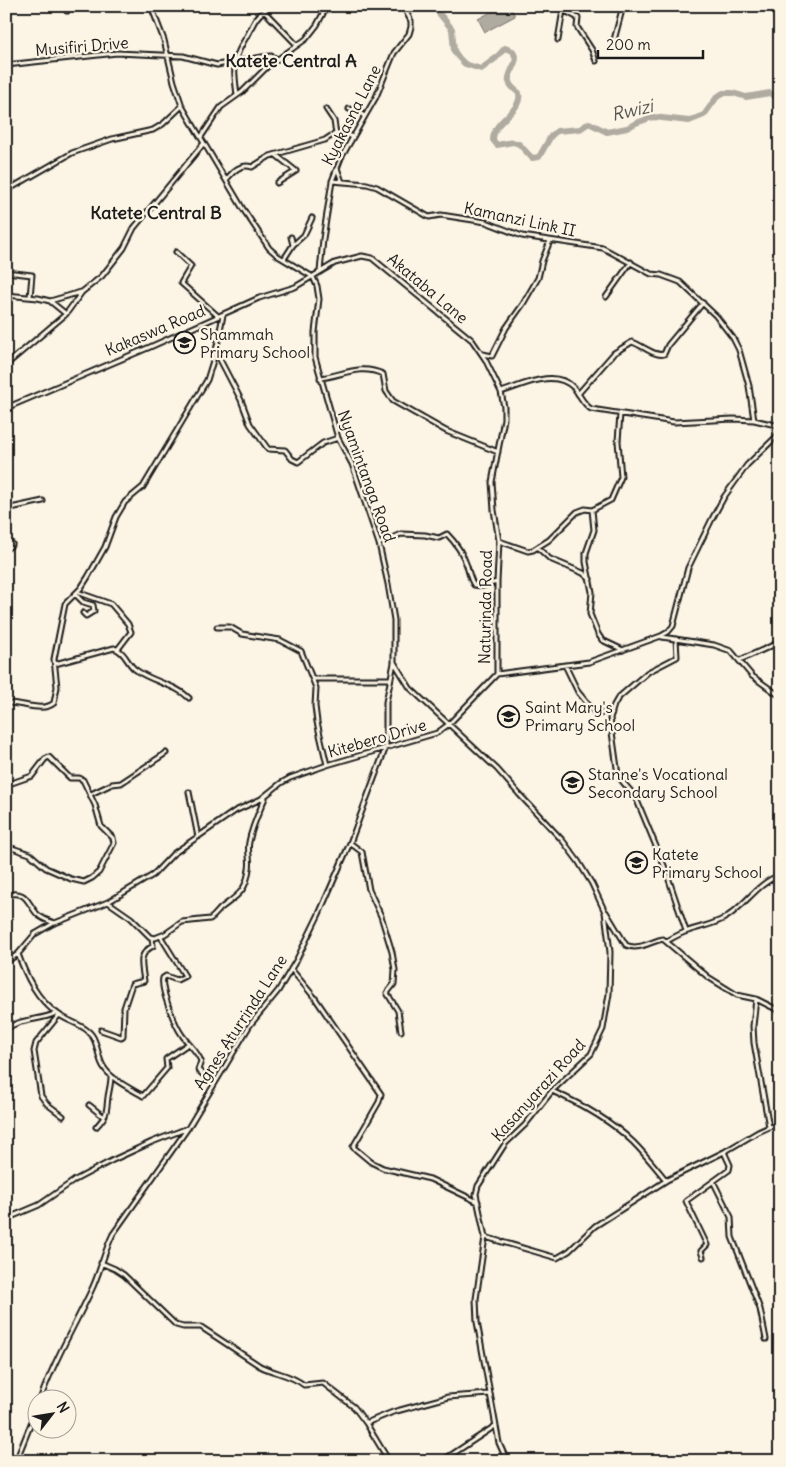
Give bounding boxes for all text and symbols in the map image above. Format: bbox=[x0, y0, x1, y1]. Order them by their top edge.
scale bar bbox=[598, 28, 704, 60]
street label: Musifiri Drive bbox=[34, 32, 130, 60]
text: 200 m bbox=[606, 35, 651, 54]
district label: Katete Central A bbox=[225, 49, 357, 72]
street label: Kyakasna Lane bbox=[317, 61, 385, 169]
water label: Rwizi bbox=[609, 94, 657, 126]
street label: Kamanzi Link II bbox=[462, 197, 578, 241]
district label: Katete Central B bbox=[90, 201, 222, 224]
street label: Akataba Lane bbox=[384, 248, 472, 328]
street label: Kakaswa Road bbox=[102, 300, 208, 360]
place label: Shammah Primary School bbox=[200, 324, 310, 362]
school or university icon: Shammah Primary School bbox=[172, 331, 196, 355]
street label: Nyamintanga Road bbox=[334, 407, 400, 545]
street label: Naturinda Road bbox=[474, 550, 496, 664]
place label: Saint Mary's Primary School bbox=[525, 697, 635, 735]
school or university icon: Saint Mary's Primary School bbox=[497, 704, 521, 728]
street label: Kitebero Drive bbox=[325, 714, 429, 762]
place label: Stanne's Vocational Secondary School bbox=[588, 764, 728, 802]
school or university icon: Stanne's Vocational Secondary School bbox=[560, 771, 584, 795]
place label: Katete Primary School bbox=[652, 844, 762, 882]
school or university icon: Katete Primary School bbox=[624, 851, 648, 875]
street label: Agnes Aturrinda Lane bbox=[189, 951, 291, 1093]
street label: Kasanyarazi Road bbox=[487, 1035, 589, 1145]
north arrow bbox=[28, 1390, 78, 1440]
text: N bbox=[53, 1399, 73, 1416]

